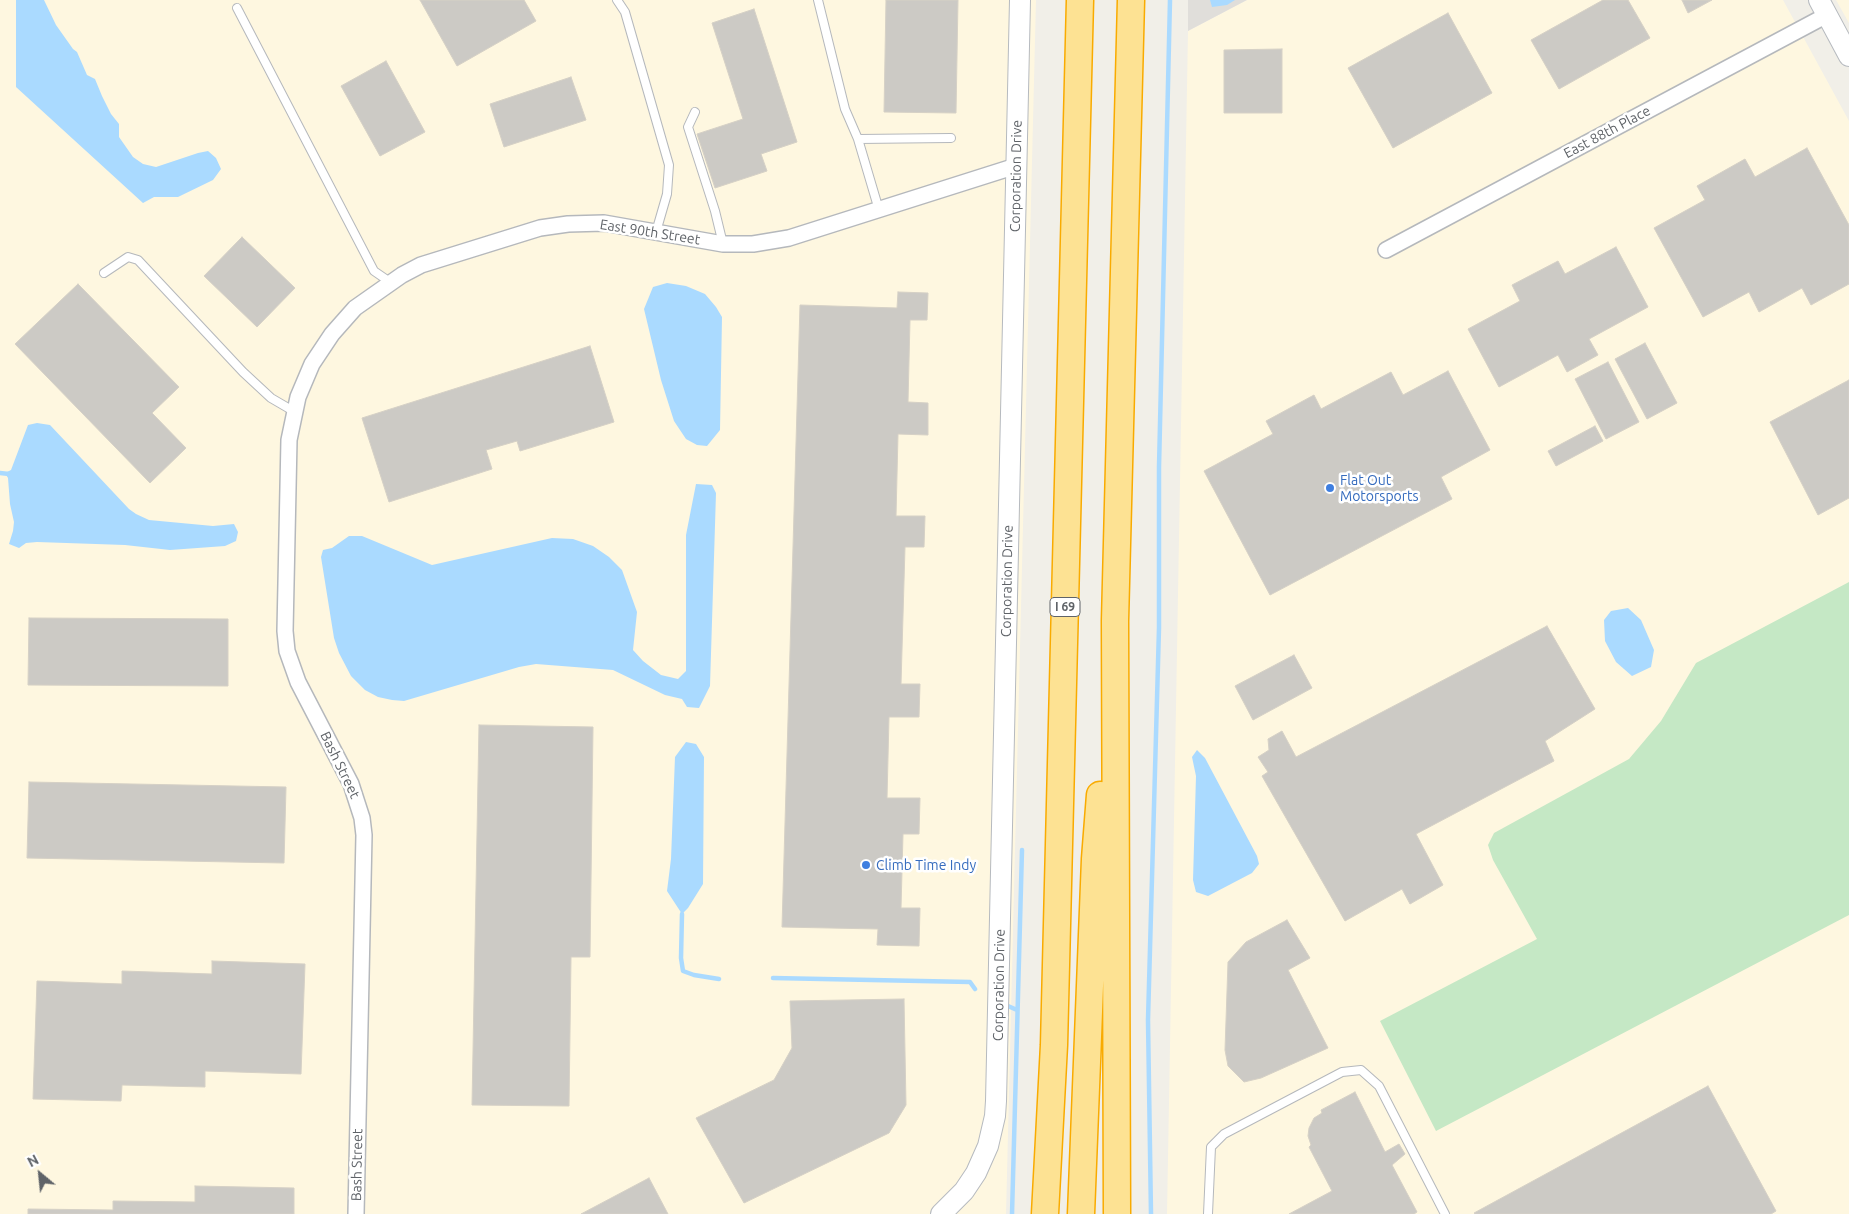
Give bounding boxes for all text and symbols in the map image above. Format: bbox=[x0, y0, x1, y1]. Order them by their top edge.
street label: East 88th Place bbox=[1561, 102, 1653, 162]
street label: Corporation Drive bbox=[1007, 120, 1025, 232]
street label: East 90th Street bbox=[599, 216, 701, 248]
place label: Flat Out Motorsports bbox=[1340, 472, 1419, 504]
marker: Flat Out Motorsports bbox=[1324, 482, 1336, 494]
street label: Corporation Drive bbox=[998, 525, 1016, 637]
road number: I 69 bbox=[1050, 598, 1080, 616]
street label: Bash Street bbox=[317, 729, 363, 801]
place label: Climb Time Indy bbox=[876, 857, 976, 873]
marker: Climb Time Indy bbox=[860, 859, 872, 871]
street label: Corporation Drive bbox=[990, 929, 1008, 1041]
street label: Bash Street bbox=[348, 1129, 366, 1201]
north arrow bbox=[15, 1149, 65, 1199]
text: N bbox=[25, 1151, 41, 1170]

